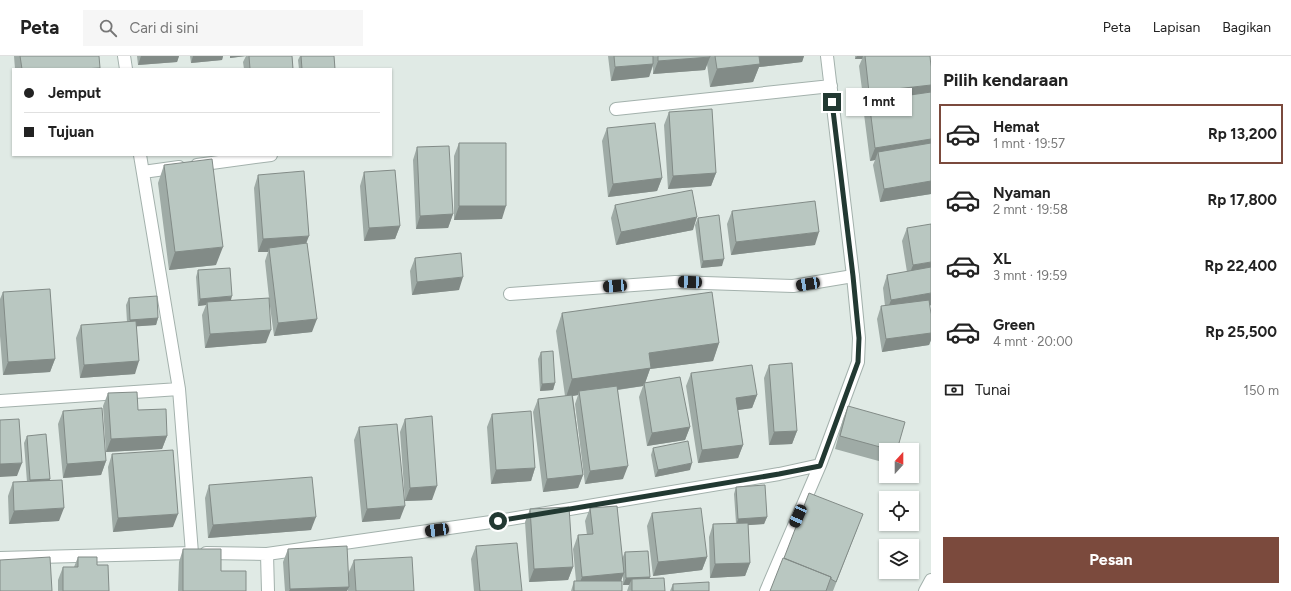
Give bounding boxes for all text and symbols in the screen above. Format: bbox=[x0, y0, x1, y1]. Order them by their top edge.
search box bbox=[83, 10, 363, 46]
text: Peta bbox=[20, 16, 59, 39]
icon: search bbox=[97, 17, 119, 39]
text: Cari di sini bbox=[129, 19, 198, 37]
text: Peta bbox=[1103, 19, 1131, 36]
text: Lapisan bbox=[1153, 19, 1200, 36]
text: Bagikan bbox=[1222, 19, 1271, 36]
text: Pilih kendaraan bbox=[943, 69, 1068, 91]
text: Jemput bbox=[48, 84, 101, 102]
callout: 1 mnt bbox=[846, 88, 912, 116]
route end bbox=[823, 93, 841, 111]
text: 1 mnt bbox=[863, 94, 895, 109]
icon: car bbox=[945, 116, 981, 152]
text: Hemat bbox=[993, 118, 1040, 136]
text: Tujuan bbox=[48, 123, 94, 141]
text: Rp 13,200 bbox=[1208, 125, 1277, 143]
text: 1 mnt · 19:57 bbox=[993, 136, 1065, 151]
icon: car bbox=[945, 182, 981, 218]
text: Nyaman bbox=[993, 184, 1051, 202]
text: Rp 17,800 bbox=[1208, 191, 1277, 209]
text: 2 mnt · 19:58 bbox=[993, 202, 1068, 217]
icon: car bbox=[945, 248, 981, 284]
text: XL bbox=[993, 250, 1011, 268]
text: Rp 22,400 bbox=[1205, 257, 1277, 275]
text: 3 mnt · 19:59 bbox=[993, 268, 1067, 283]
car bbox=[678, 276, 702, 288]
car bbox=[795, 276, 821, 292]
car bbox=[603, 279, 627, 293]
icon: car bbox=[945, 314, 981, 350]
text: Green bbox=[993, 316, 1035, 334]
text: Rp 25,500 bbox=[1205, 323, 1277, 341]
text: 4 mnt · 20:00 bbox=[993, 334, 1073, 349]
icon: cash bbox=[943, 379, 965, 401]
text: Tunai bbox=[975, 381, 1010, 399]
text: 150 m bbox=[1244, 383, 1279, 398]
north arrow bbox=[879, 443, 919, 483]
map controls bbox=[879, 443, 919, 579]
button: locate bbox=[879, 491, 919, 531]
car bbox=[788, 503, 808, 529]
route start bbox=[489, 512, 507, 530]
car bbox=[424, 522, 450, 538]
button: Pesan bbox=[943, 537, 1279, 583]
button: layers bbox=[879, 539, 919, 579]

